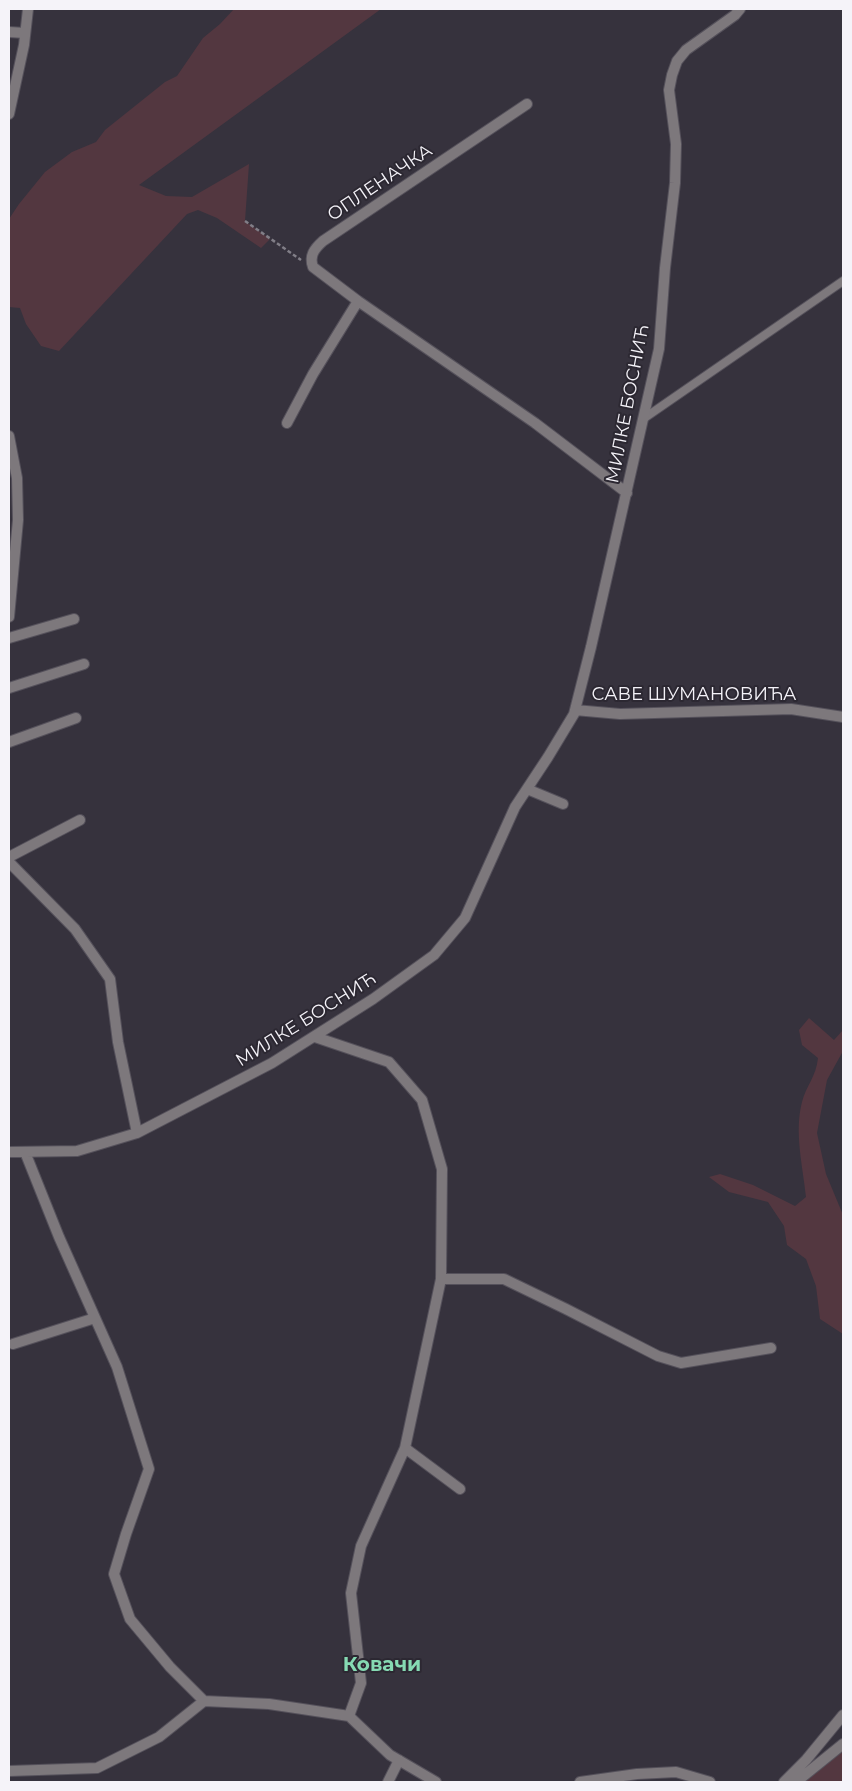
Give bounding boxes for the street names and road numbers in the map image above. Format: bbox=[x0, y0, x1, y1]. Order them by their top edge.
street label: ОПЛЕНАЧКА bbox=[323, 140, 437, 226]
street label: МИЛКЕ БОСНИЋ bbox=[602, 323, 654, 485]
street label: САВЕ ШУМАНОВИЋА bbox=[592, 684, 796, 706]
street label: МИЛКЕ БОСНИЋ bbox=[232, 968, 380, 1072]

